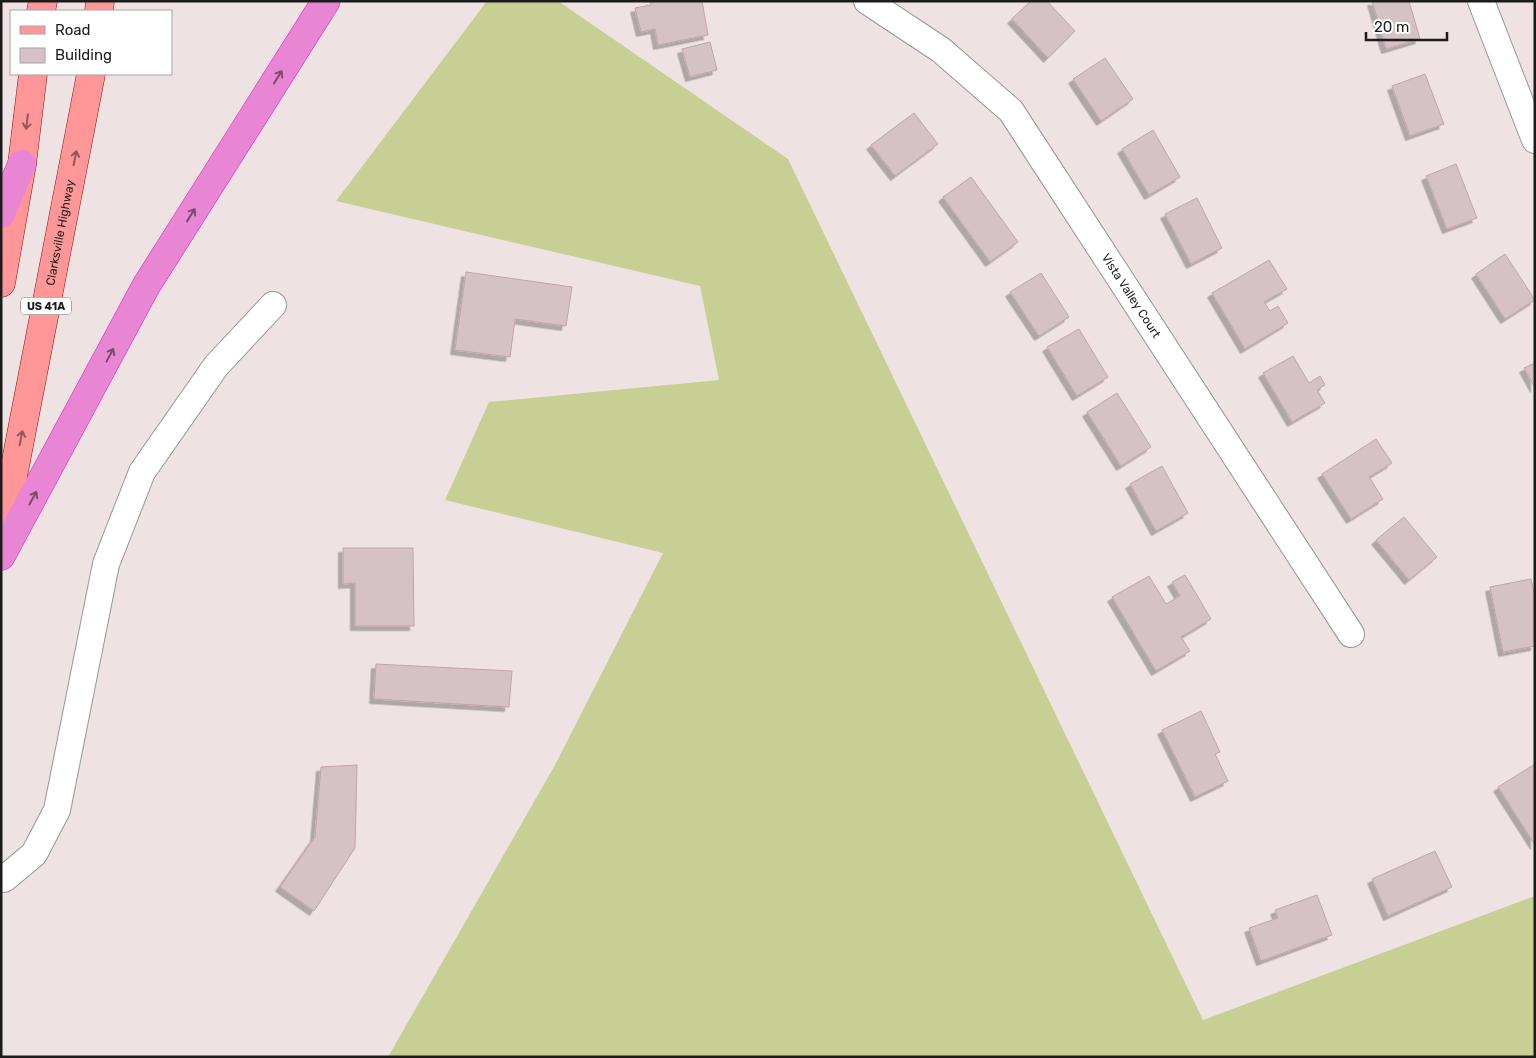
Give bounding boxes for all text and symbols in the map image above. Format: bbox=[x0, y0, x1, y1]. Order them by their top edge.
legend bbox=[10, 10, 172, 75]
scale bar bbox=[1366, 10, 1447, 42]
text: 20 m bbox=[1374, 18, 1409, 36]
text: Road bbox=[55, 21, 91, 39]
text: Building bbox=[55, 46, 112, 64]
one-way arrow bbox=[273, 71, 283, 85]
one-way arrow bbox=[22, 114, 32, 130]
one-way arrow bbox=[71, 151, 80, 167]
street label: Clarksville Highway bbox=[43, 178, 77, 287]
one-way arrow bbox=[187, 208, 197, 222]
street label: Vista Valley Court bbox=[1099, 251, 1164, 341]
road number: US 41A bbox=[21, 298, 71, 314]
one-way arrow bbox=[106, 348, 115, 363]
one-way arrow bbox=[16, 431, 26, 447]
one-way arrow bbox=[28, 491, 38, 506]

